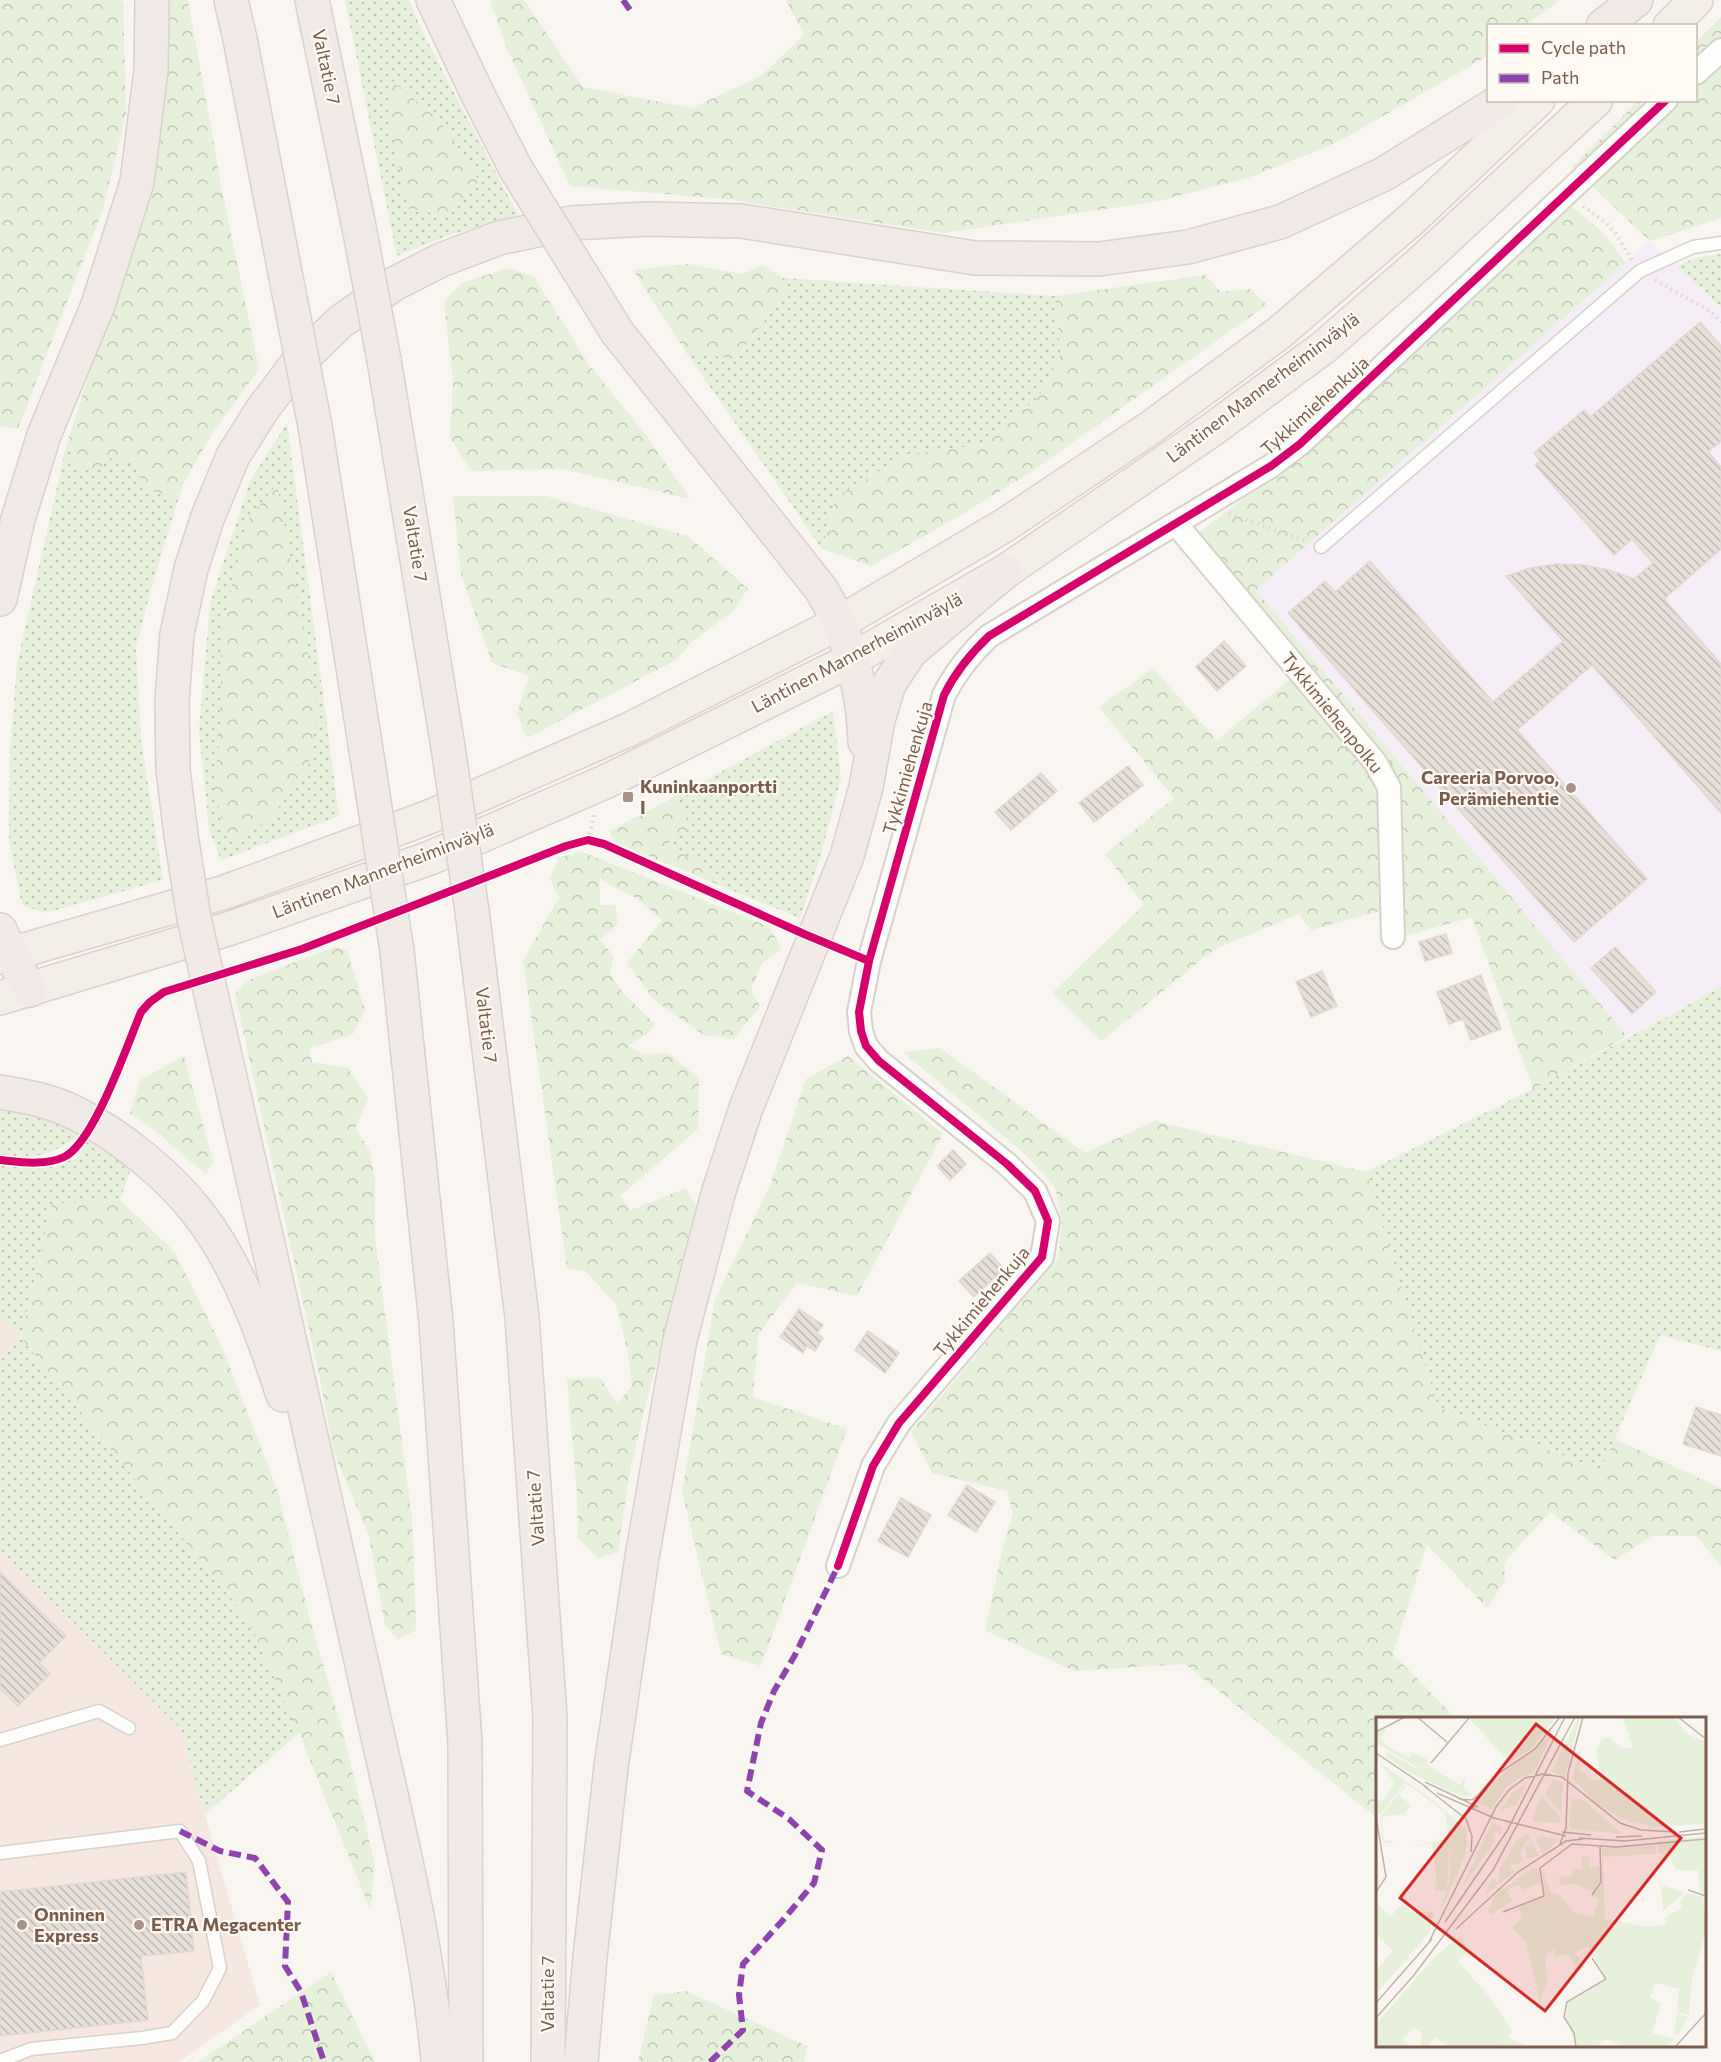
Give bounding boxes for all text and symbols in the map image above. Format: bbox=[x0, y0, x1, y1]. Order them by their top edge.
legend bbox=[1487, 24, 1697, 102]
street label: Valtatie 7 bbox=[308, 27, 346, 107]
text: Cycle path bbox=[1541, 36, 1626, 58]
text: Path bbox=[1541, 66, 1579, 88]
street label: Läntinen Mannerheiminväylä bbox=[1162, 308, 1363, 467]
street label: Tykkimiehenkuja bbox=[1256, 351, 1373, 459]
street label: Valtatie 7 bbox=[399, 504, 433, 583]
street label: Läntinen Mannerheiminväylä bbox=[747, 587, 966, 717]
street label: Tykkimiehenpolku bbox=[1277, 647, 1388, 777]
street label: Tykkimiehenkuja bbox=[878, 699, 937, 837]
place label: Careeria Porvoo, Perämiehentie bbox=[1421, 766, 1559, 809]
place label: Kuninkaanportti I bbox=[640, 775, 777, 818]
marker: Careeria Porvoo, Perämiehentie bbox=[1564, 781, 1578, 795]
marker: Kuninkaanportti I bbox=[621, 790, 635, 804]
street label: Läntinen Mannerheiminväylä bbox=[269, 818, 497, 923]
street label: Valtatie 7 bbox=[471, 986, 503, 1064]
street label: Tykkimiehenkuja bbox=[929, 1242, 1034, 1361]
street label: Valtatie 7 bbox=[521, 1469, 549, 1547]
inset map bbox=[1376, 1717, 1706, 2047]
place label: Onninen Express bbox=[34, 1903, 105, 1946]
place label: ETRA Megacenter bbox=[151, 1913, 302, 1935]
marker: Onninen Express bbox=[15, 1918, 29, 1932]
marker: ETRA Megacenter bbox=[132, 1918, 146, 1932]
street label: Valtatie 7 bbox=[536, 1956, 558, 2032]

